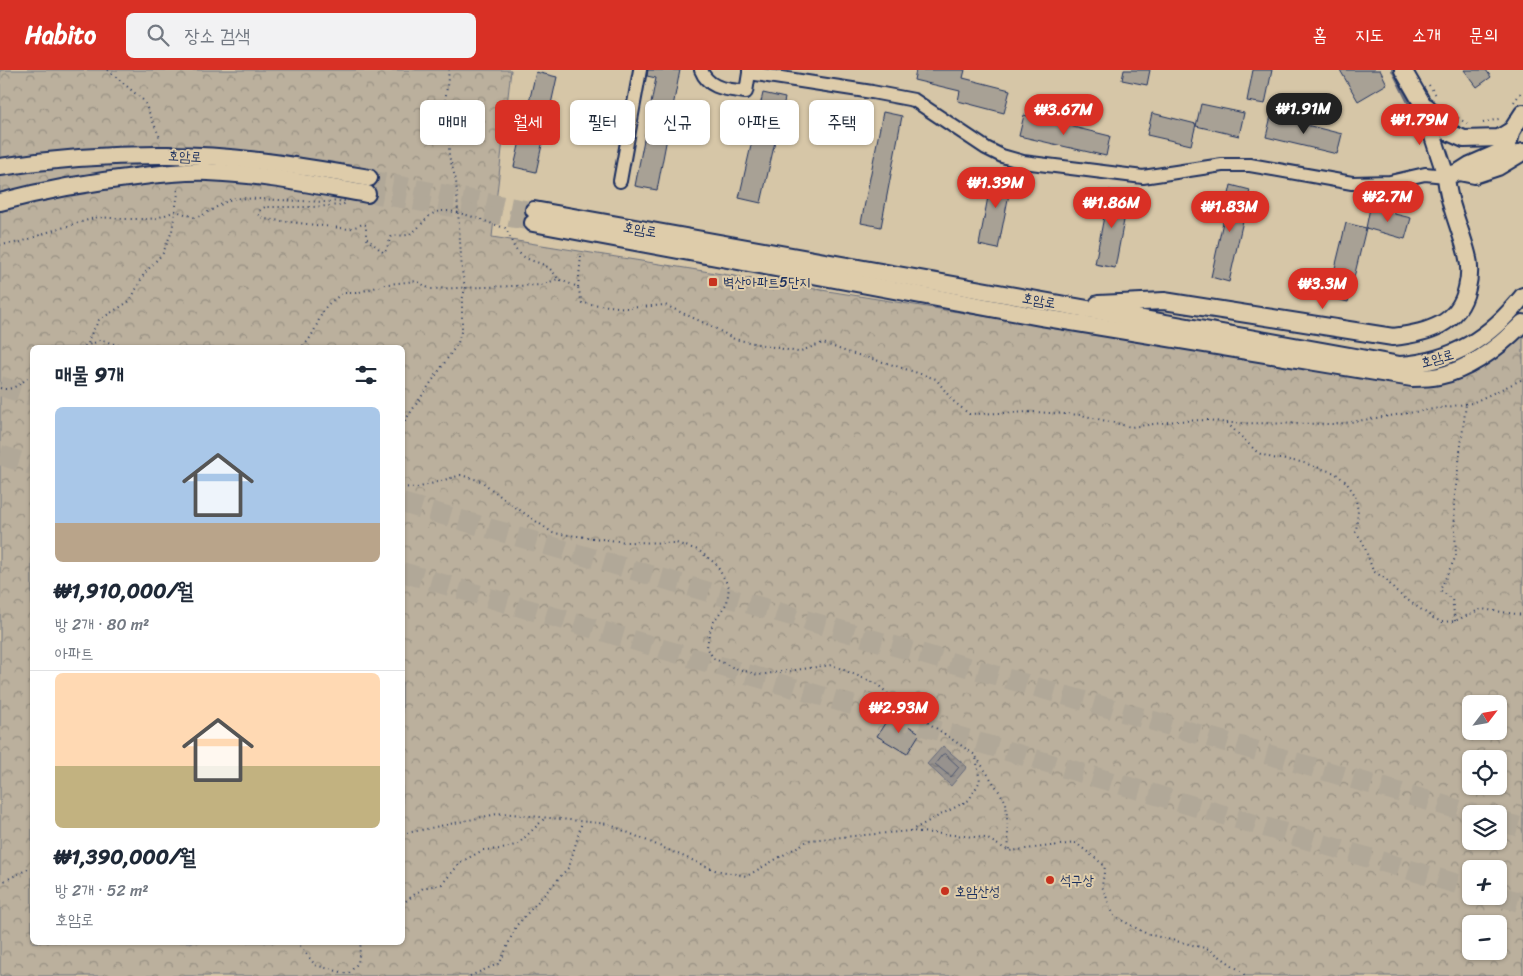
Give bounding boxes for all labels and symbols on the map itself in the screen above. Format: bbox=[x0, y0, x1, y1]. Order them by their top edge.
pin: ₩1.91M bbox=[1263, 92, 1345, 135]
pin: ₩3.67M bbox=[1023, 93, 1105, 136]
pin: ₩1.79M bbox=[1379, 104, 1461, 146]
street label: 호암로 bbox=[167, 143, 203, 170]
pin: ₩1.39M bbox=[955, 166, 1037, 209]
pin: ₩2.7M bbox=[1353, 180, 1423, 223]
pin: ₩1.86M bbox=[1071, 186, 1153, 229]
pin: ₩1.83M bbox=[1189, 190, 1271, 233]
street label: 호암로 bbox=[621, 214, 659, 245]
pin: ₩3.3M bbox=[1288, 268, 1358, 310]
place label: 벽산아파트5단지 bbox=[723, 270, 810, 295]
marker: 벽산아파트5단지 bbox=[707, 276, 719, 288]
street label: 호암로 bbox=[1020, 285, 1058, 316]
street label: 호암로 bbox=[1417, 342, 1457, 375]
pin: ₩2.93M bbox=[858, 692, 940, 734]
north arrow bbox=[1462, 695, 1508, 740]
place label: 석구상 bbox=[1060, 868, 1095, 893]
marker: 석구상 bbox=[1044, 874, 1056, 886]
place label: 호암산성 bbox=[955, 879, 1000, 904]
marker: 호암산성 bbox=[939, 885, 951, 897]

